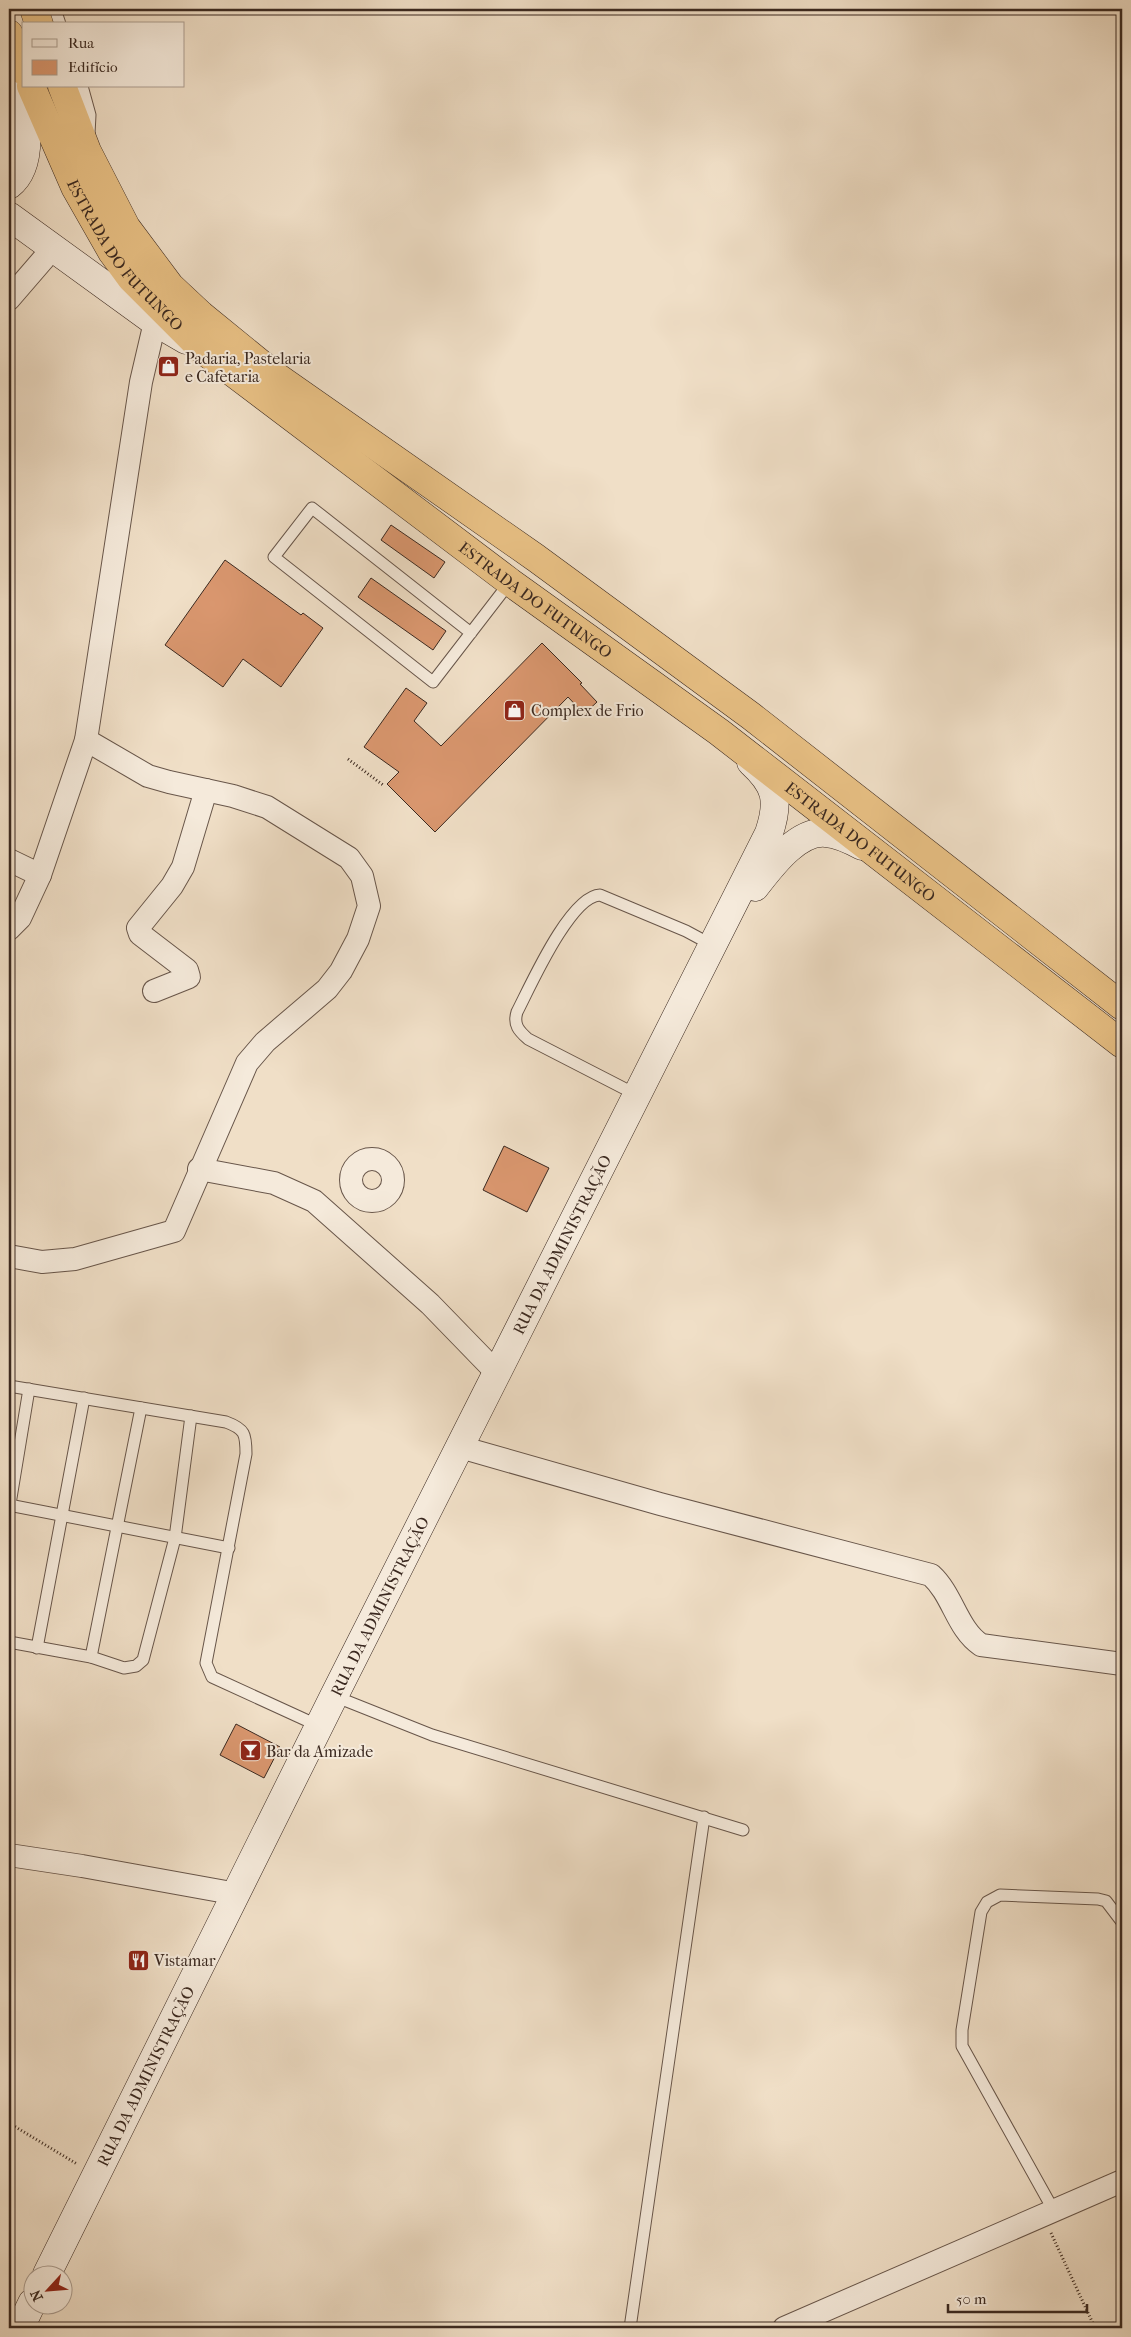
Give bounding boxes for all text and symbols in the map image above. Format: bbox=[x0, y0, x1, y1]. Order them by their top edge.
legend bbox=[22, 22, 185, 88]
text: Rua bbox=[68, 34, 95, 52]
text: Edifício bbox=[68, 58, 118, 76]
street label: ESTRADA DO FUTUNGO bbox=[63, 176, 187, 334]
place label: Padaria, Pastelaria e Cafetaria bbox=[185, 349, 312, 386]
shop icon: Padaria, Pastelaria e Cafetaria bbox=[157, 355, 181, 379]
street label: ESTRADA DO FUTUNGO bbox=[455, 538, 616, 662]
shop icon: Complex de Frio bbox=[503, 698, 527, 722]
place label: Complex de Frio bbox=[531, 701, 644, 720]
street label: ESTRADA DO FUTUNGO bbox=[782, 777, 939, 906]
street label: RUA DA ADMINISTRAÇÃO bbox=[508, 1151, 615, 1337]
street label: RUA DA ADMINISTRAÇÃO bbox=[326, 1513, 433, 1699]
bar icon: Bar da Amizade bbox=[238, 1739, 262, 1763]
place label: Bar da Amizade bbox=[266, 1742, 373, 1761]
restaurant icon: Vistamar bbox=[126, 1948, 150, 1972]
place label: Vistamar bbox=[153, 1951, 216, 1970]
street label: RUA DA ADMINISTRAÇÃO bbox=[93, 1983, 198, 2169]
north arrow bbox=[22, 2264, 72, 2314]
scale bar bbox=[948, 2282, 1087, 2314]
text: N bbox=[27, 2287, 47, 2304]
text: 50 m bbox=[956, 2290, 987, 2308]

